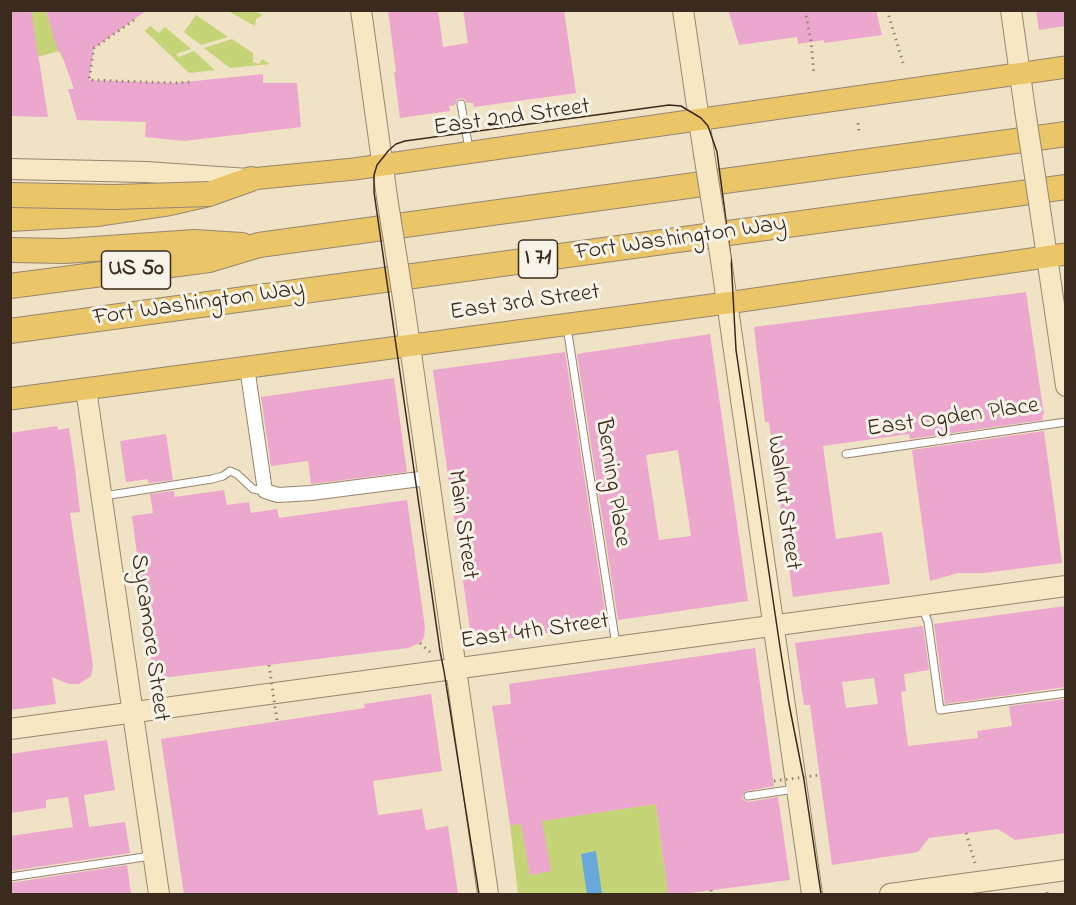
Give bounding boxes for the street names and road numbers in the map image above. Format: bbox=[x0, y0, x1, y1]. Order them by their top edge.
street label: East 2nd Street bbox=[432, 94, 592, 144]
street label: Fort Washington Way bbox=[574, 211, 788, 269]
road number: I 71 bbox=[518, 240, 558, 278]
road number: US 50 bbox=[102, 251, 170, 289]
street label: Fort Washington Way bbox=[92, 276, 306, 334]
street label: East 3rd Street bbox=[448, 279, 602, 329]
street label: East Ogden Place bbox=[865, 393, 1041, 445]
street label: Berning Place bbox=[587, 417, 635, 549]
street label: Walnut Street bbox=[758, 434, 806, 572]
street label: Main Street bbox=[439, 468, 483, 582]
street label: Sycamore Street bbox=[122, 552, 174, 724]
street label: East 4th Street bbox=[459, 608, 611, 658]

